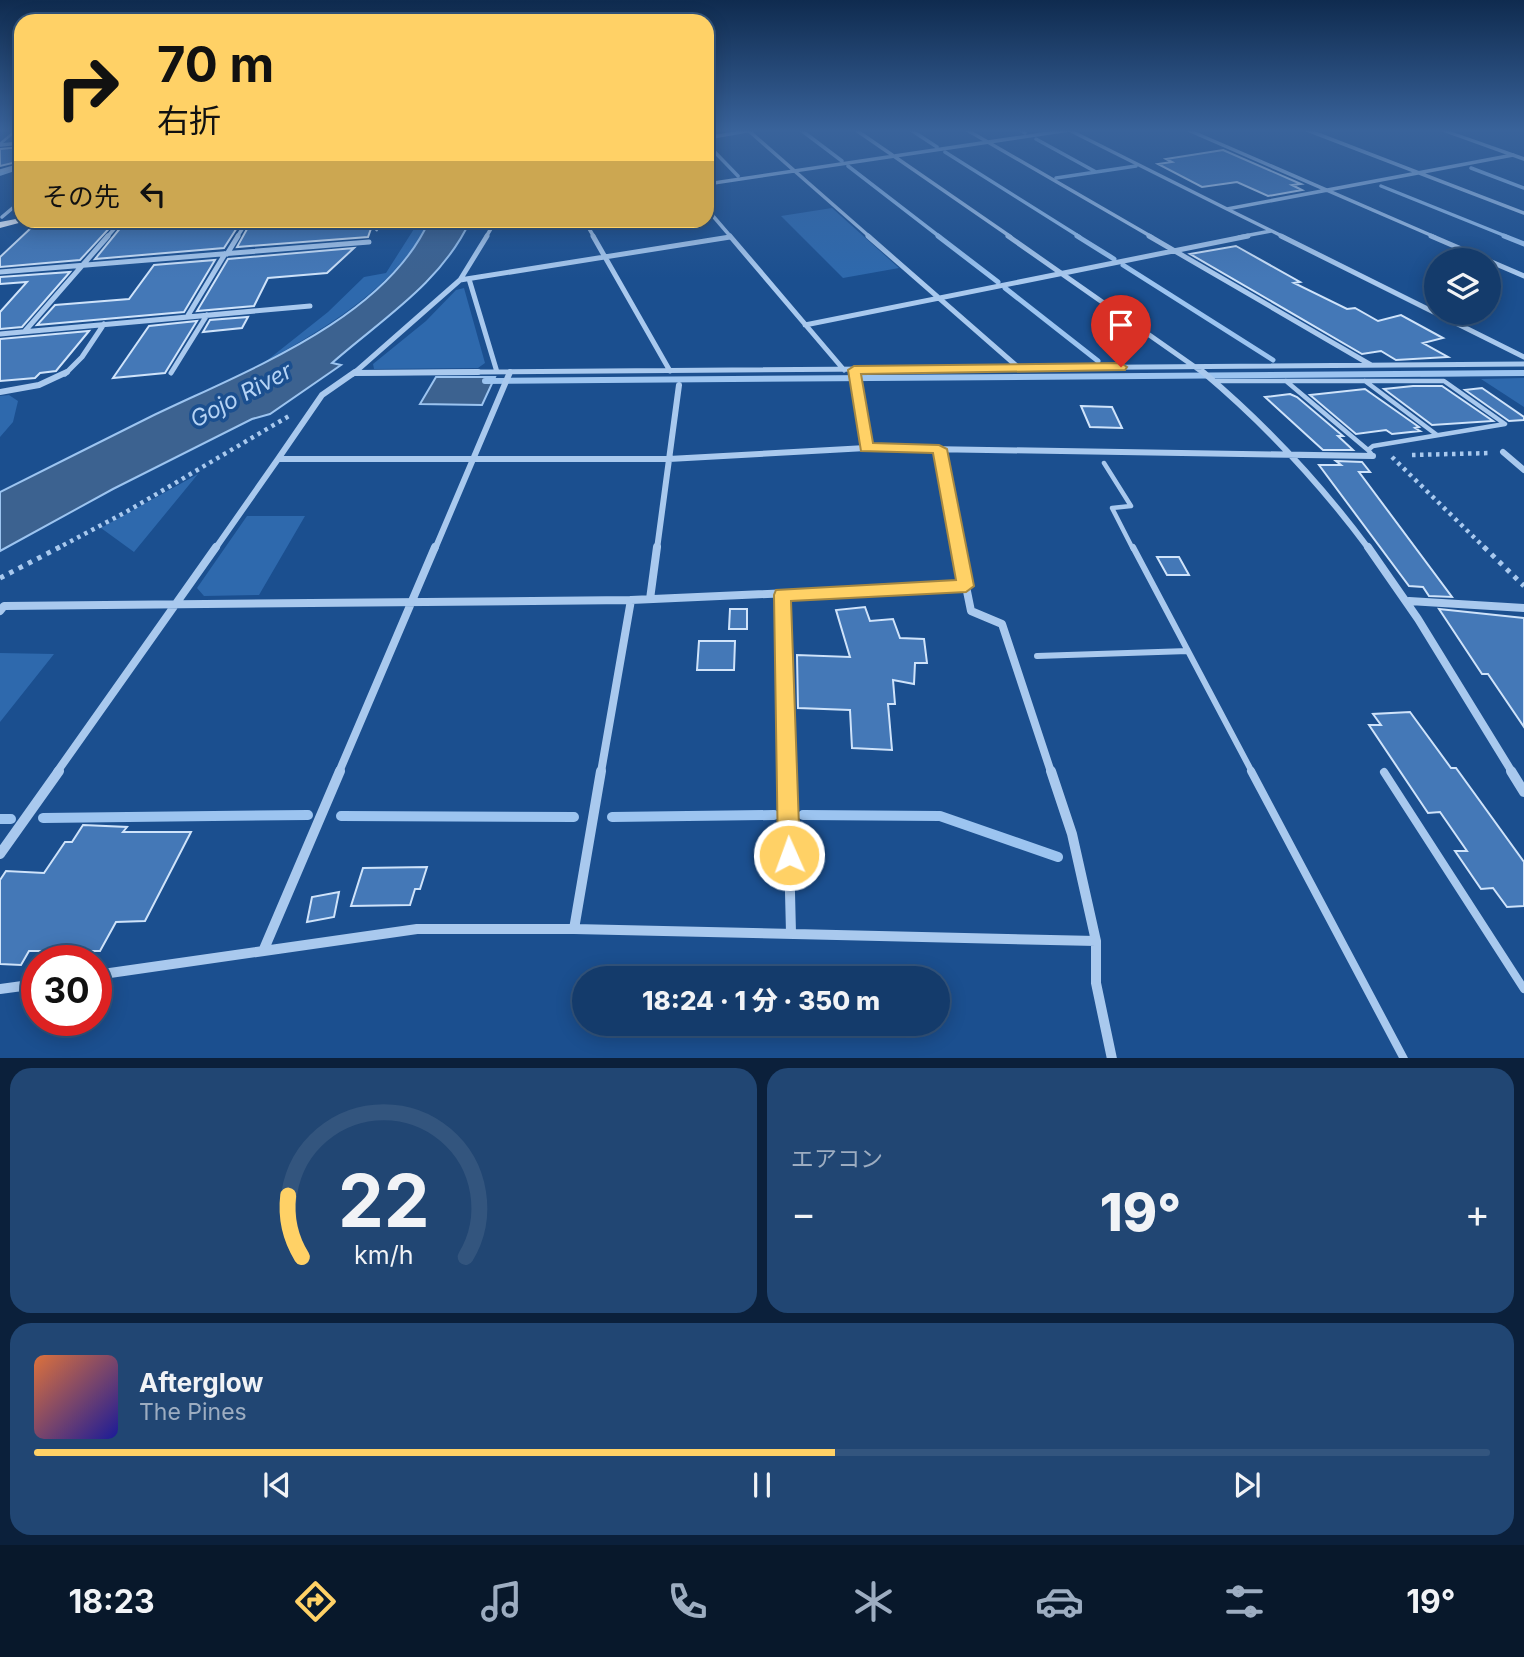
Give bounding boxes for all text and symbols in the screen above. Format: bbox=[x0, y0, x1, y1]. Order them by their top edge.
text: 70 m bbox=[157, 35, 274, 94]
icon: right bbox=[42, 42, 133, 133]
text: 右折 bbox=[157, 101, 221, 140]
icon: left bbox=[134, 175, 172, 213]
text: その先 bbox=[42, 181, 120, 212]
map controls bbox=[1424, 248, 1501, 325]
button: layers bbox=[1424, 248, 1501, 325]
pin bbox=[1091, 295, 1151, 367]
icon: arrive bbox=[1102, 306, 1140, 344]
water label: Gojo River bbox=[185, 356, 298, 434]
position arrow bbox=[752, 818, 826, 892]
speed limit sign: 30 bbox=[21, 945, 112, 1036]
text: 18:24 · 1 分 · 350 m bbox=[642, 985, 880, 1016]
text: エアコン bbox=[791, 1145, 883, 1173]
text: 22 bbox=[338, 1156, 429, 1245]
text: 19° bbox=[1100, 1181, 1181, 1244]
text: − bbox=[791, 1190, 816, 1236]
text: + bbox=[1465, 1190, 1490, 1236]
text: km/h bbox=[354, 1239, 413, 1269]
text: Afterglow bbox=[139, 1367, 263, 1398]
text: The Pines bbox=[139, 1398, 247, 1426]
icon: previous bbox=[258, 1466, 296, 1504]
icon: pause bbox=[743, 1466, 781, 1504]
icon: next bbox=[1228, 1466, 1266, 1504]
icon: directions bbox=[291, 1577, 340, 1626]
icon: music bbox=[477, 1577, 526, 1626]
icon: phone bbox=[663, 1577, 712, 1626]
icon: climate bbox=[849, 1577, 898, 1626]
icon: car bbox=[1035, 1577, 1084, 1626]
icon: filters bbox=[1220, 1577, 1269, 1626]
text: 18:23 bbox=[68, 1582, 155, 1621]
text: 19° bbox=[1406, 1582, 1456, 1621]

